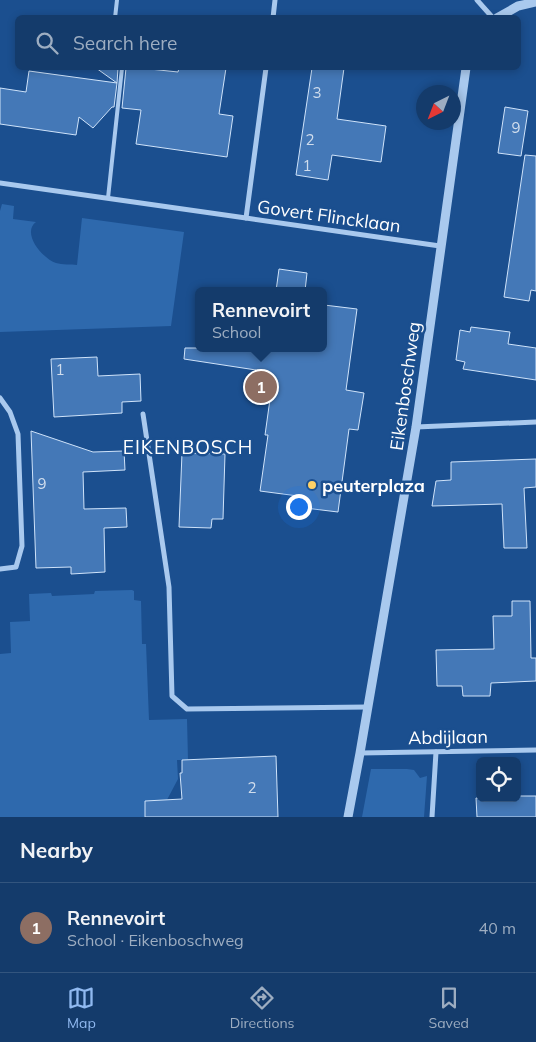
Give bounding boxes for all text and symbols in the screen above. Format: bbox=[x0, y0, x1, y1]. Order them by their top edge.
search box bbox=[15, 15, 521, 70]
icon: search bbox=[33, 29, 61, 57]
text: Search here bbox=[73, 31, 177, 55]
house number: 3 bbox=[312, 83, 322, 102]
north arrow bbox=[416, 85, 461, 130]
house number: 9 bbox=[511, 118, 521, 137]
house number: 2 bbox=[305, 130, 315, 149]
house number: 1 bbox=[302, 156, 312, 175]
street label: Govert Flincklaan bbox=[256, 195, 402, 237]
popup bbox=[195, 287, 327, 352]
text: Rennevoirt bbox=[212, 298, 310, 322]
street label: Eikenboschweg bbox=[385, 320, 425, 452]
text: School bbox=[212, 322, 261, 342]
house number: 1 bbox=[55, 360, 65, 379]
pin: 1 bbox=[245, 368, 277, 406]
district label: EIKENBOSCH bbox=[123, 435, 253, 459]
house number: 9 bbox=[37, 474, 47, 493]
place label: peuterplaza bbox=[322, 474, 425, 497]
marker: peuterplaza bbox=[306, 479, 318, 491]
your location bbox=[286, 494, 312, 520]
street label: Abdijlaan bbox=[408, 725, 488, 749]
map controls bbox=[476, 757, 521, 802]
button: locate bbox=[476, 757, 521, 802]
house number: 2 bbox=[247, 778, 257, 797]
text: Nearby bbox=[20, 837, 93, 863]
text: Rennevoirt bbox=[67, 906, 165, 930]
text: 1 bbox=[31, 918, 41, 938]
text: 40 m bbox=[479, 918, 516, 938]
text: School · Eikenboschweg bbox=[67, 930, 244, 950]
tab: Map bbox=[67, 984, 96, 1032]
tab: Directions bbox=[230, 984, 295, 1032]
tab: Saved bbox=[429, 984, 469, 1032]

